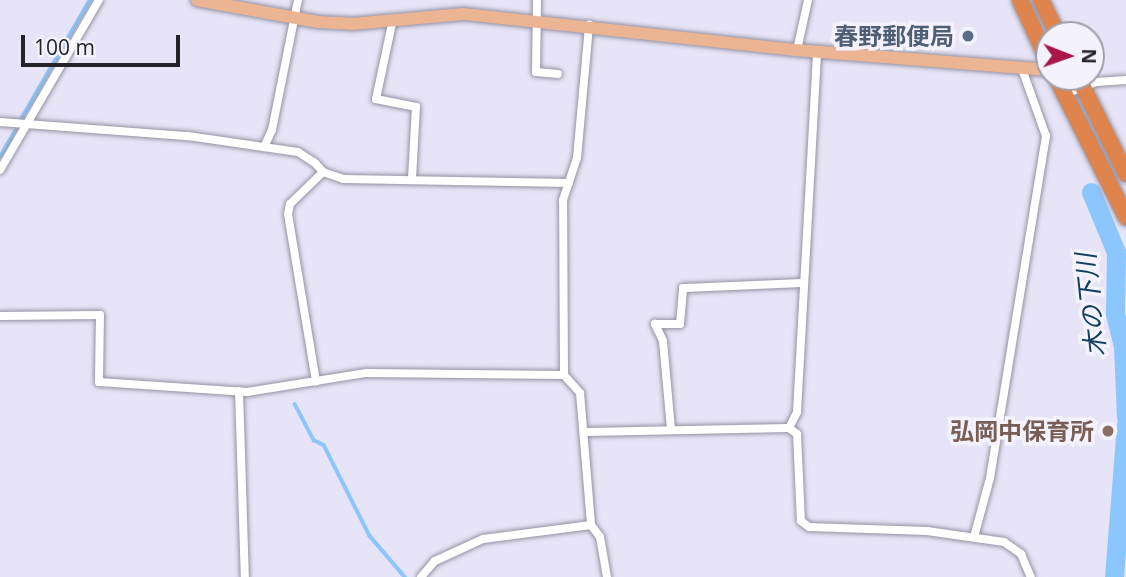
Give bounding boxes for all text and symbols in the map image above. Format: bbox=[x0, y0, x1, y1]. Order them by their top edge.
scale bar bbox=[24, 21, 184, 65]
north arrow bbox=[1035, 21, 1105, 91]
place label: 春野郵便局 bbox=[834, 22, 954, 50]
marker: 春野郵便局 bbox=[960, 28, 976, 44]
text: 100 m bbox=[34, 33, 95, 61]
text: N bbox=[1076, 48, 1102, 64]
water label: 木の下川 bbox=[1070, 252, 1112, 358]
place label: 弘岡中保育所 bbox=[950, 417, 1094, 445]
marker: 弘岡中保育所 bbox=[1100, 423, 1116, 439]

